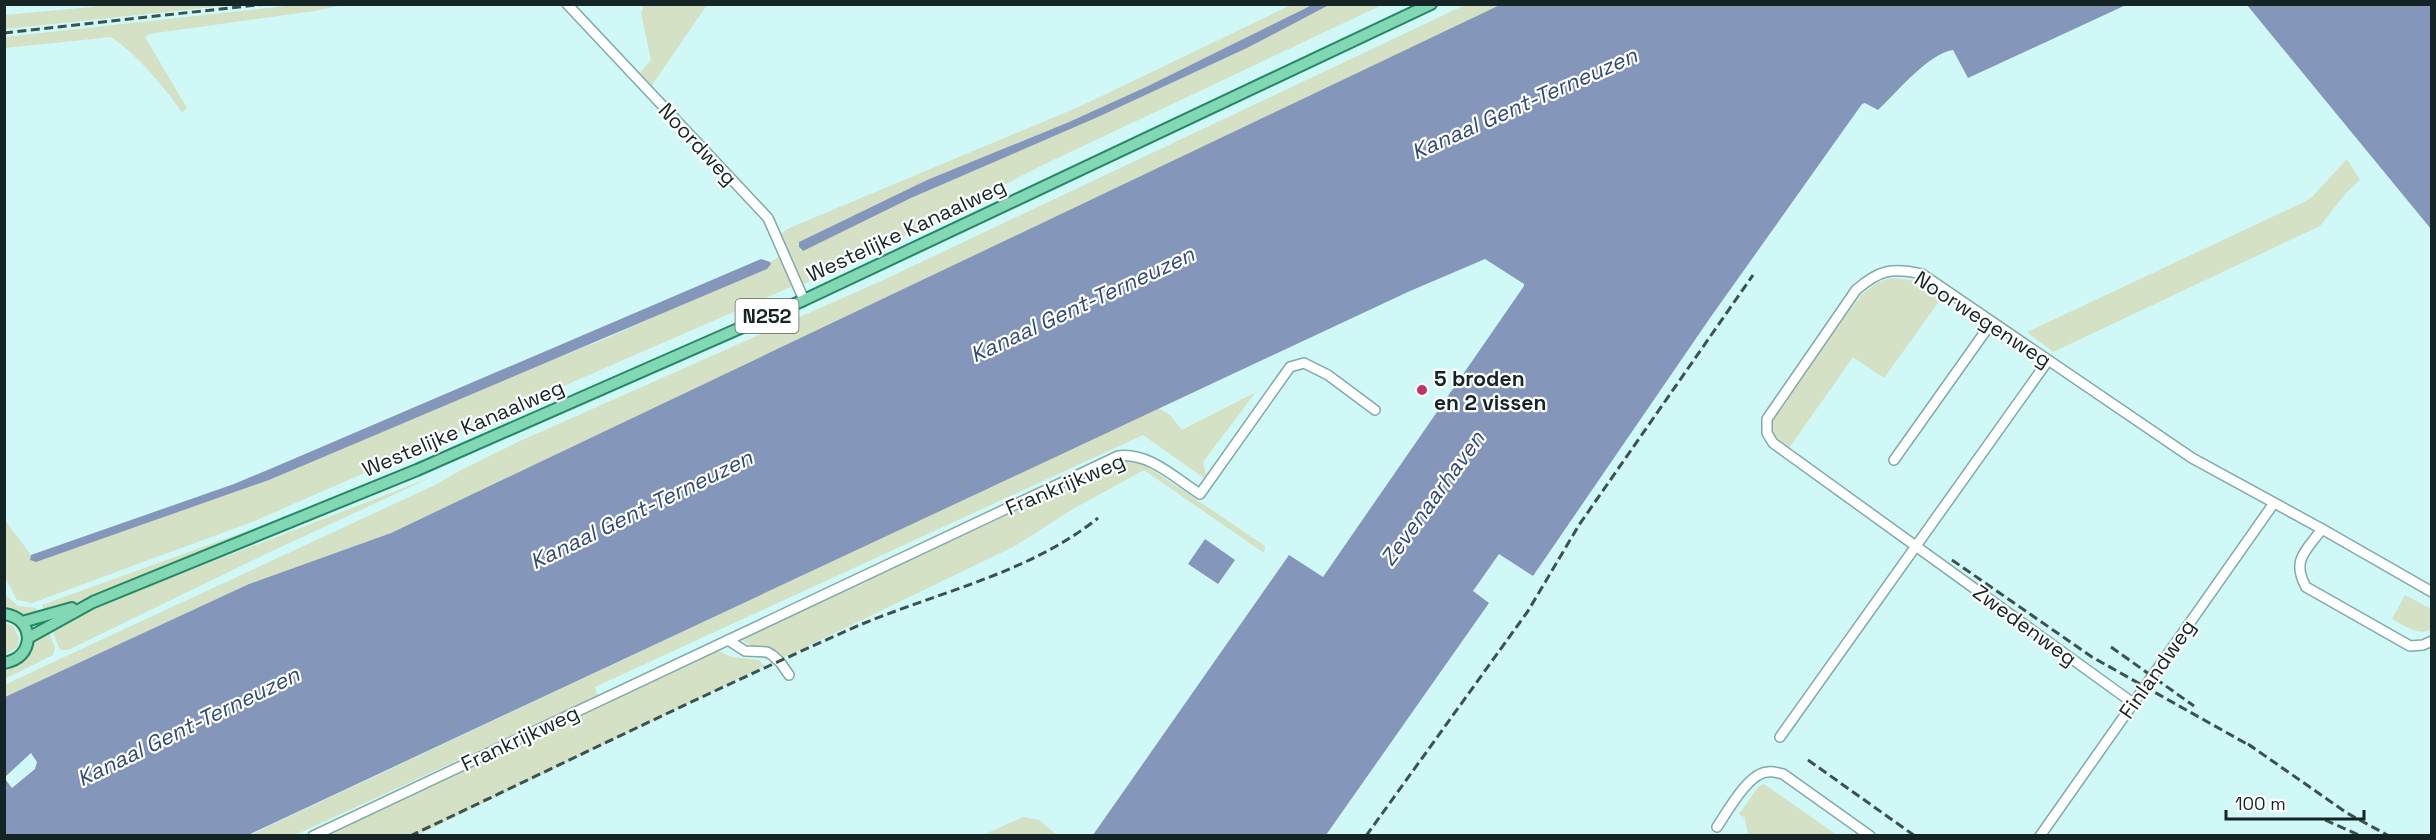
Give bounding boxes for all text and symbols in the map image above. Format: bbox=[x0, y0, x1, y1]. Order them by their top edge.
water label: Kanaal Gent-Terneuzen bbox=[1407, 40, 1642, 165]
street label: Noordweg bbox=[653, 97, 743, 191]
street label: Westelijke Kanaalweg bbox=[802, 172, 1010, 288]
water label: Kanaal Gent-Terneuzen bbox=[965, 240, 1199, 368]
street label: Noorwegenweg bbox=[1909, 265, 2057, 373]
road number: N252 bbox=[736, 299, 798, 333]
place label: 5 broden en 2 vissen bbox=[1434, 365, 1546, 416]
street label: Westelijke Kanaalweg bbox=[358, 373, 568, 483]
marker: 5 broden en 2 vissen bbox=[1415, 383, 1429, 397]
water label: Zevenaarhaven bbox=[1374, 425, 1491, 571]
water label: Kanaal Gent-Terneuzen bbox=[525, 443, 757, 575]
street label: Frankrijkweg bbox=[1001, 447, 1129, 521]
street label: Zwedenweg bbox=[1968, 578, 2082, 672]
street label: Finlandweg bbox=[2113, 614, 2201, 724]
water label: Kanaal Gent-Terneuzen bbox=[72, 660, 304, 792]
street label: Frankrijkweg bbox=[457, 699, 583, 777]
scale bar bbox=[2226, 783, 2364, 821]
text: 100 m bbox=[2235, 792, 2286, 815]

